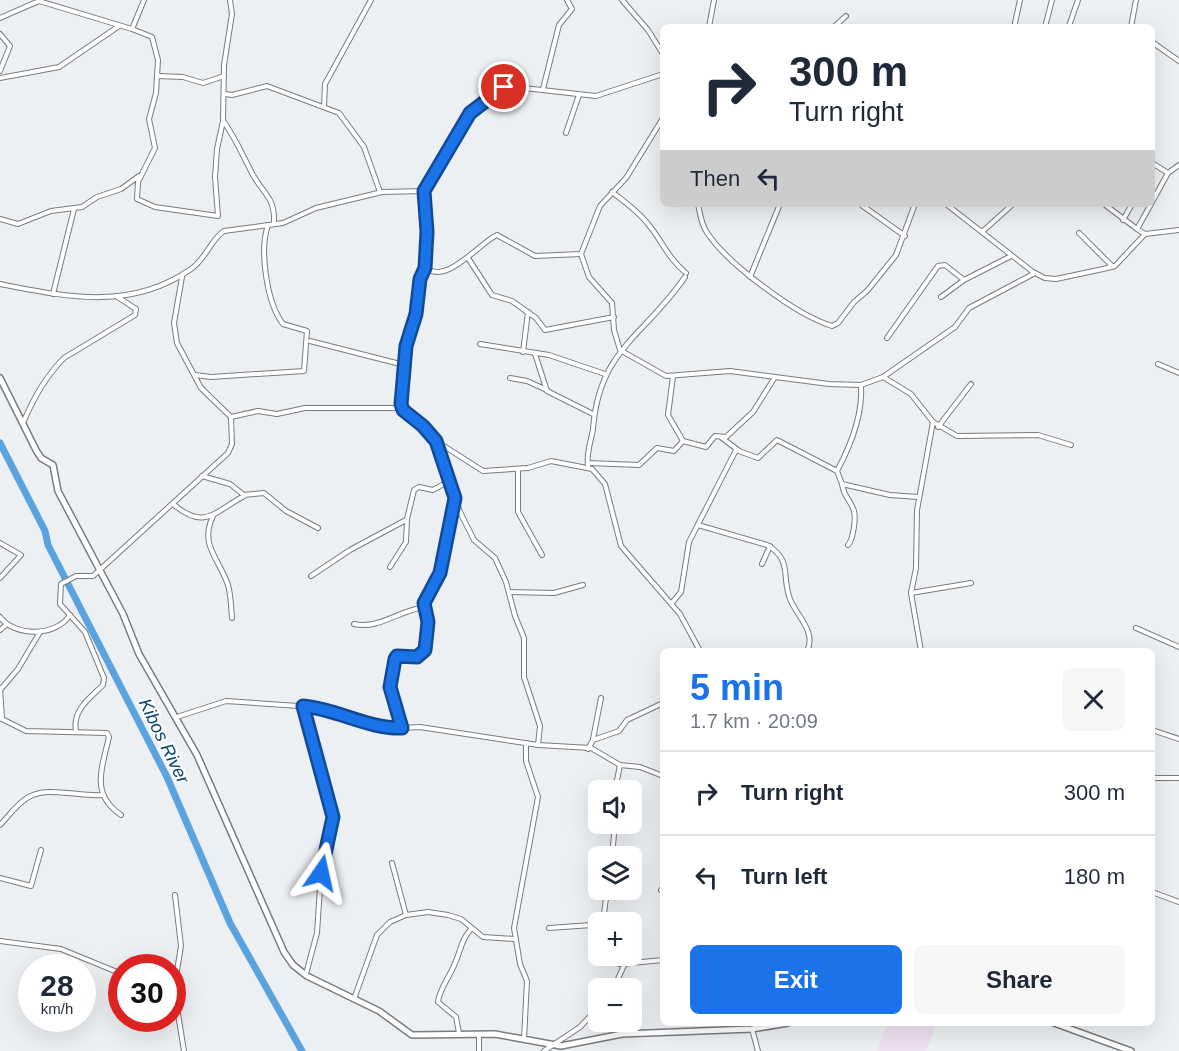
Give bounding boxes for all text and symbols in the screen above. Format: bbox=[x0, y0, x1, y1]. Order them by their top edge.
icon: right bbox=[690, 48, 768, 126]
text: 300 m bbox=[789, 48, 908, 95]
pin bbox=[478, 61, 529, 112]
icon: arrive bbox=[487, 70, 520, 103]
text: Turn right bbox=[789, 97, 904, 127]
icon: left bbox=[752, 162, 785, 195]
text: Then bbox=[690, 166, 740, 191]
text: 5 min bbox=[690, 667, 784, 708]
button: close bbox=[1062, 668, 1125, 731]
water label: Kibos River bbox=[135, 695, 194, 788]
text: 1.7 km · 20:09 bbox=[690, 710, 818, 732]
icon: right bbox=[690, 777, 723, 810]
map controls bbox=[588, 780, 642, 1032]
button: sound bbox=[588, 780, 642, 834]
text: Turn right bbox=[741, 780, 843, 805]
text: 300 m bbox=[1064, 780, 1125, 805]
position arrow bbox=[289, 841, 353, 905]
button: layers bbox=[588, 846, 642, 900]
icon: left bbox=[690, 861, 723, 894]
text: Turn left bbox=[741, 864, 827, 889]
text: 180 m bbox=[1064, 864, 1125, 889]
button: + bbox=[588, 912, 642, 966]
button: Exit bbox=[690, 945, 902, 1014]
button: Share bbox=[914, 945, 1125, 1014]
speed limit sign: 30 bbox=[108, 954, 186, 1032]
text: 28 bbox=[40, 969, 74, 1002]
button: − bbox=[588, 978, 642, 1032]
text: km/h bbox=[41, 1000, 73, 1017]

